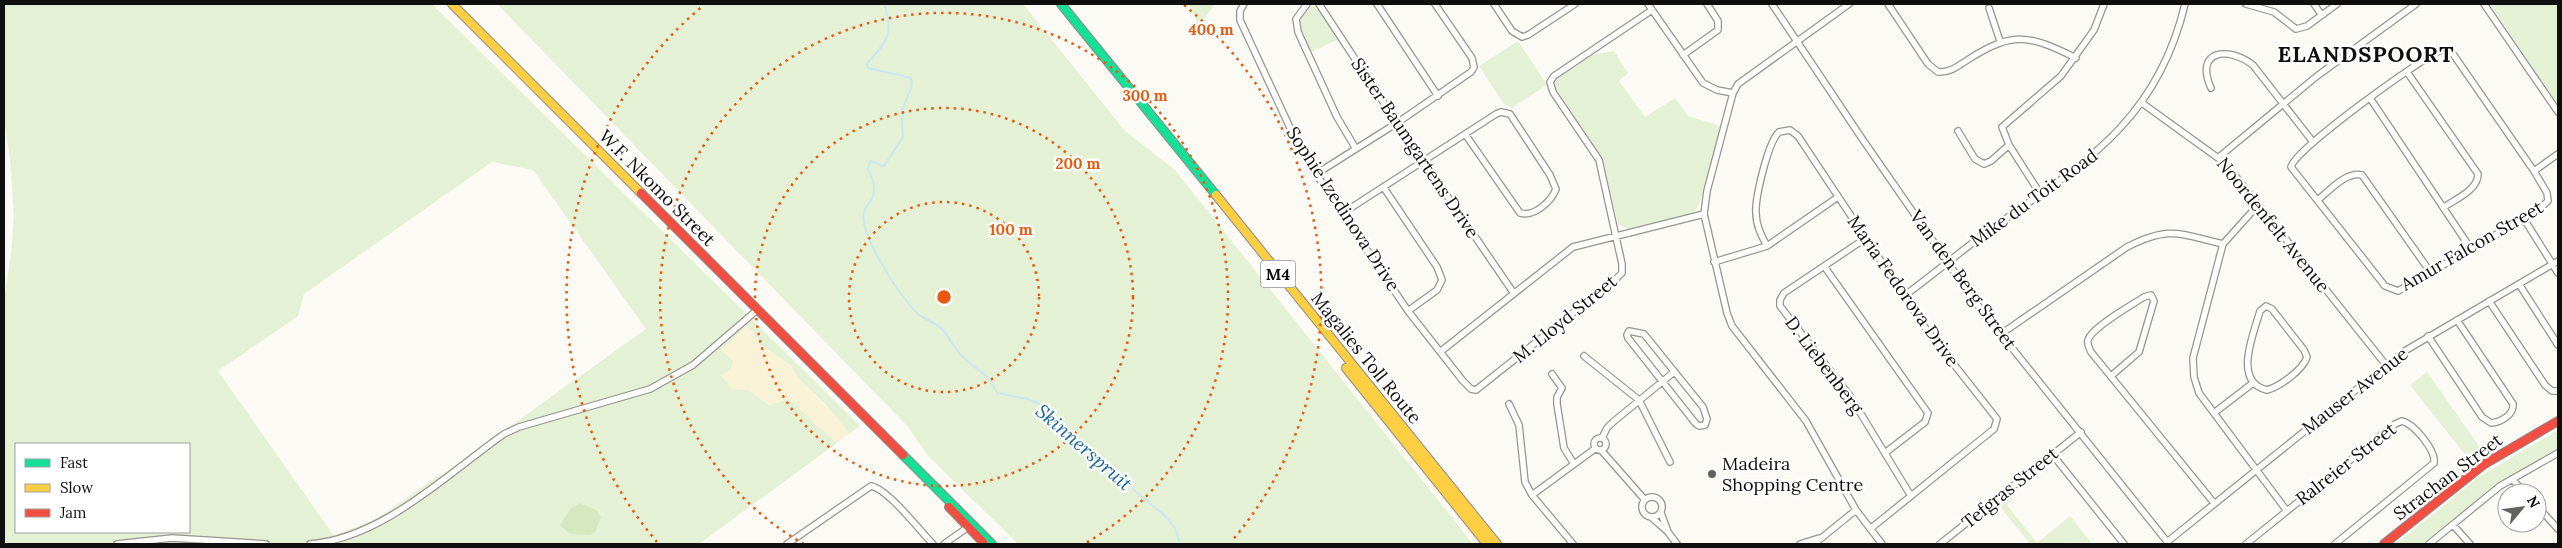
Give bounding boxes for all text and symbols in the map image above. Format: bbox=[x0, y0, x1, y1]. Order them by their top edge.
text: 400 m bbox=[1188, 20, 1234, 39]
district label: ELANDSPOORT bbox=[2278, 40, 2454, 68]
street label: Sister Baumgartens Drive bbox=[1346, 53, 1485, 243]
text: 300 m bbox=[1122, 86, 1168, 105]
street label: Sophie Izedinova Drive bbox=[1282, 122, 1405, 296]
street label: W.F. Nkomo Street bbox=[594, 125, 720, 251]
street label: Mike du Toit Road bbox=[1966, 144, 2102, 252]
street label: Noordenfelt Avenue bbox=[2212, 152, 2335, 297]
text: 200 m bbox=[1056, 154, 1101, 173]
street label: Amur Falcon Street bbox=[2396, 195, 2547, 296]
street label: Van den Berg Street bbox=[1904, 205, 2022, 354]
street label: Maria Fedorova Drive bbox=[1843, 211, 1964, 371]
text: 100 m bbox=[990, 220, 1033, 239]
road number: M4 bbox=[1260, 260, 1296, 288]
street label: M. Lloyd Street bbox=[1508, 270, 1621, 368]
street label: Magalies Toll Route bbox=[1306, 287, 1427, 428]
centre of rings bbox=[935, 288, 953, 306]
street label: D. Liebenberg bbox=[1780, 311, 1869, 419]
street label: Mauser Avenue bbox=[2297, 342, 2412, 439]
water label: Skinnerspruit bbox=[1031, 399, 1137, 495]
street label: Ralreier Street bbox=[2291, 417, 2401, 510]
street label: Strachan Street bbox=[2389, 428, 2507, 525]
street label: Tefgras Street bbox=[1957, 442, 2063, 533]
legend bbox=[15, 443, 190, 533]
place label: Madeira Shopping Centre bbox=[1722, 452, 1863, 496]
text: Fast bbox=[60, 453, 88, 472]
marker: Madeira Shopping Centre bbox=[1706, 468, 1718, 480]
text: Slow bbox=[60, 478, 93, 497]
north arrow bbox=[2497, 483, 2547, 533]
text: N bbox=[2523, 493, 2544, 511]
text: Jam bbox=[59, 503, 87, 522]

